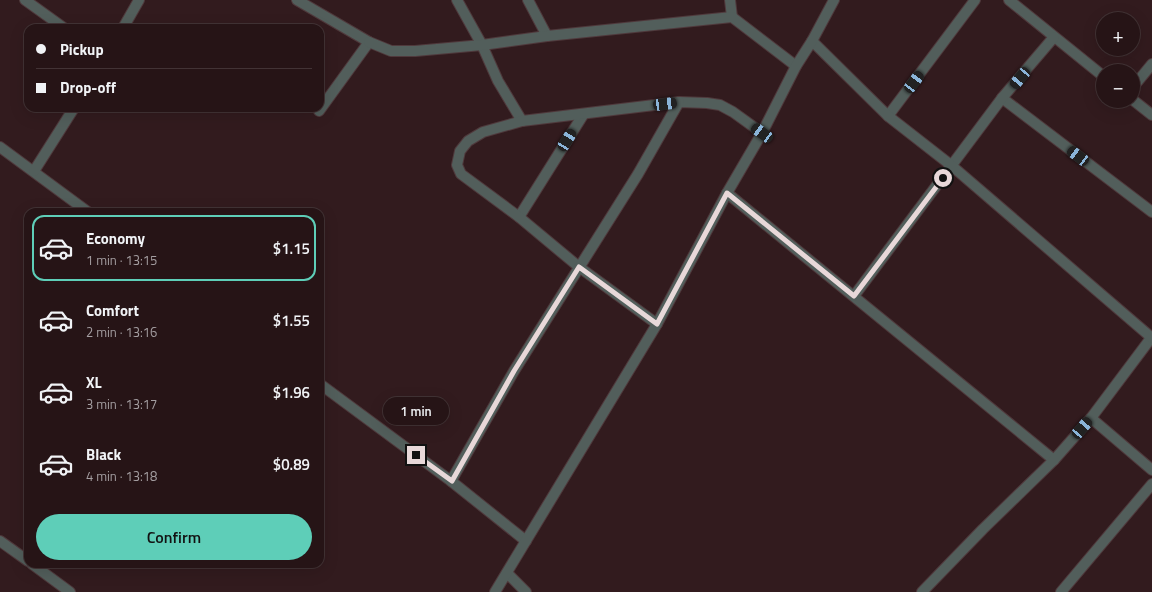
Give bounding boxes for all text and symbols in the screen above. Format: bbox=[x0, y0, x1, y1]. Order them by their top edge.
map controls bbox=[1096, 12, 1140, 108]
button: + bbox=[1096, 12, 1140, 56]
text: Pickup bbox=[60, 38, 104, 61]
button: − bbox=[1096, 64, 1140, 108]
car bbox=[1008, 65, 1032, 91]
car bbox=[902, 69, 926, 95]
text: Drop-off bbox=[60, 76, 116, 99]
car bbox=[652, 97, 678, 111]
car bbox=[749, 121, 775, 145]
car bbox=[556, 127, 578, 153]
car bbox=[1065, 144, 1091, 168]
route start bbox=[934, 169, 952, 187]
text: Economy bbox=[86, 227, 145, 250]
icon: car bbox=[38, 230, 74, 266]
text: $1.15 bbox=[273, 237, 310, 260]
text: 1 min · 13:15 bbox=[86, 250, 157, 270]
text: Comfort bbox=[86, 299, 139, 322]
icon: car bbox=[38, 302, 74, 338]
text: $1.55 bbox=[273, 309, 310, 332]
text: 2 min · 13:16 bbox=[86, 322, 157, 342]
text: XL bbox=[86, 371, 102, 394]
icon: car bbox=[38, 374, 74, 410]
text: $1.96 bbox=[273, 381, 310, 404]
text: 3 min · 13:17 bbox=[86, 394, 157, 414]
callout: 1 min bbox=[383, 397, 449, 425]
text: 1 min bbox=[400, 401, 432, 421]
car bbox=[1070, 415, 1094, 441]
text: Black bbox=[86, 443, 121, 466]
icon: car bbox=[38, 446, 74, 482]
route end bbox=[407, 446, 425, 464]
text: $0.89 bbox=[273, 453, 310, 476]
text: 4 min · 13:18 bbox=[86, 466, 157, 486]
button: Confirm bbox=[36, 514, 312, 560]

